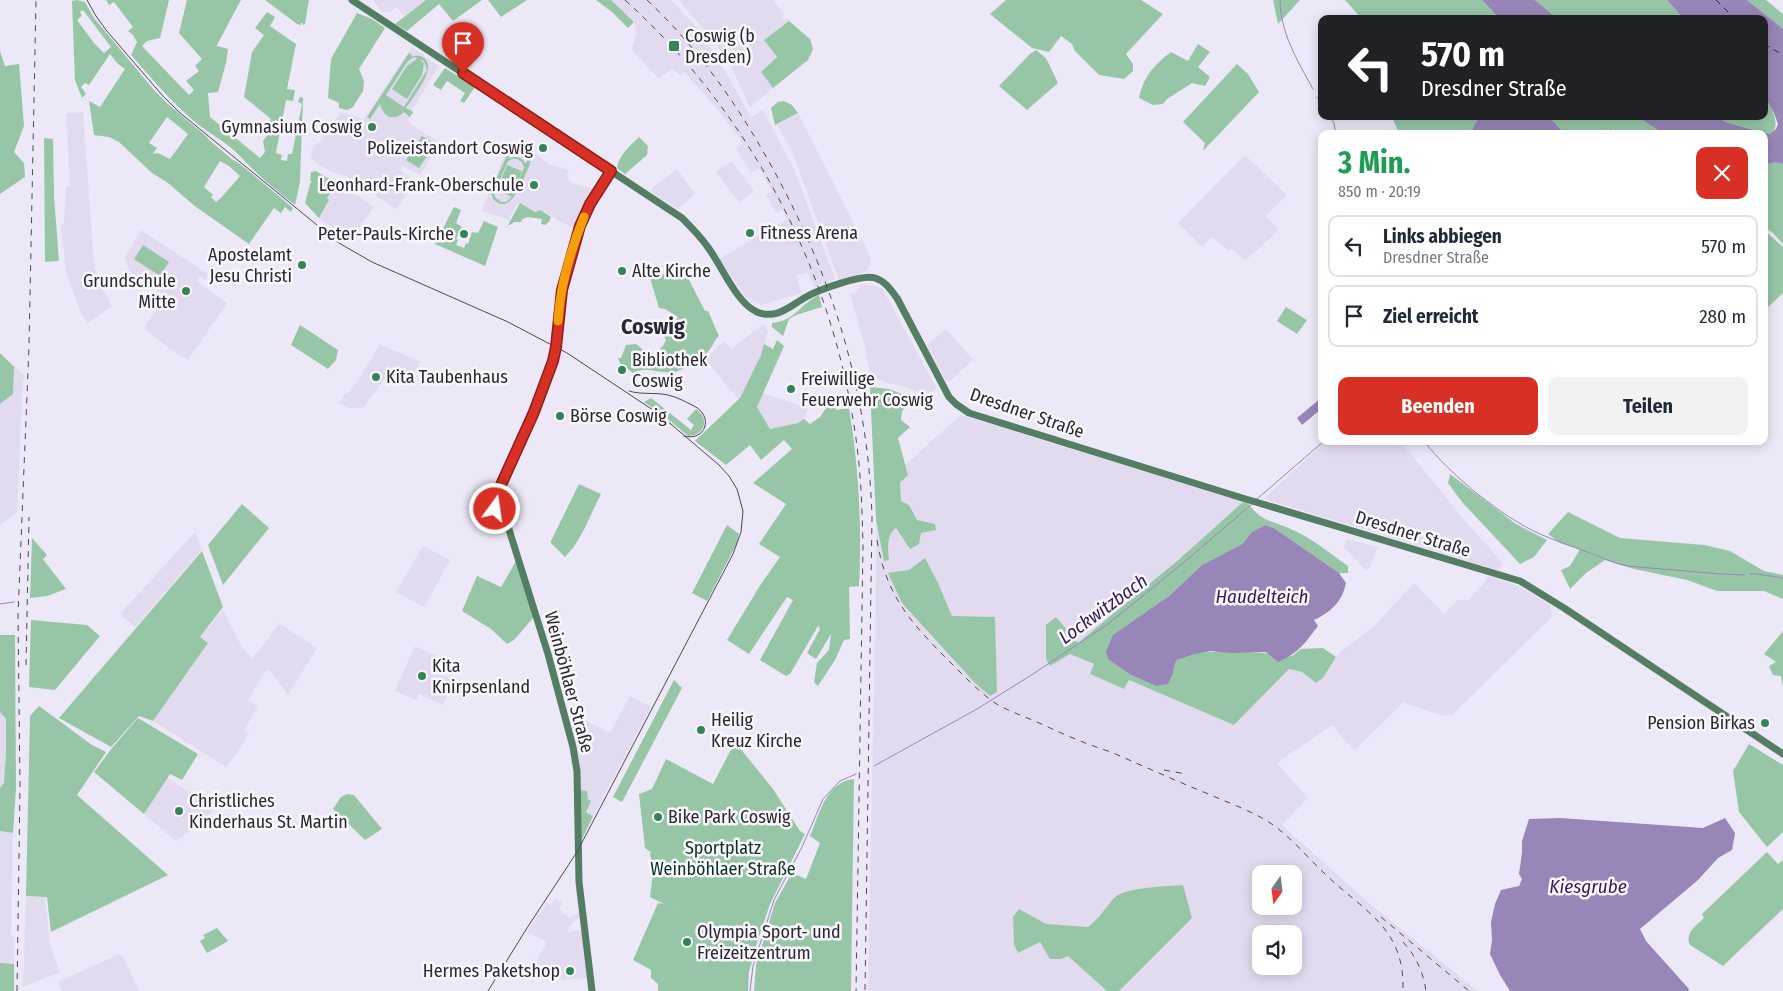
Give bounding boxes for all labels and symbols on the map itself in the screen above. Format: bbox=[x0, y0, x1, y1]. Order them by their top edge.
pin bbox=[442, 22, 484, 73]
place label: Coswig (b Dresden) bbox=[685, 25, 755, 68]
marker: Coswig (b Dresden) bbox=[667, 39, 681, 53]
place label: Gymnasium Coswig bbox=[221, 116, 363, 138]
marker: Gymnasium Coswig bbox=[366, 121, 378, 133]
place label: Polizeistandort Coswig bbox=[367, 137, 534, 159]
marker: Polizeistandort Coswig bbox=[537, 142, 549, 154]
place label: Leonhard-Frank-Oberschule bbox=[319, 174, 524, 196]
marker: Leonhard-Frank-Oberschule bbox=[528, 179, 540, 191]
place label: Fitness Arena bbox=[760, 222, 858, 244]
place label: Peter-Pauls-Kirche bbox=[318, 223, 454, 245]
marker: Fitness Arena bbox=[744, 227, 756, 239]
marker: Peter-Pauls-Kirche bbox=[458, 228, 470, 240]
place label: Apostelamt Jesu Christi bbox=[208, 244, 292, 287]
marker: Apostelamt Jesu Christi bbox=[296, 259, 308, 271]
place label: Alte Kirche bbox=[632, 260, 711, 282]
marker: Alte Kirche bbox=[616, 265, 628, 277]
place label: Grundschule Mitte bbox=[83, 270, 176, 313]
marker: Grundschule Mitte bbox=[180, 285, 192, 297]
district label: Coswig bbox=[621, 313, 685, 340]
place label: Bibliothek Coswig bbox=[632, 349, 708, 392]
marker: Bibliothek Coswig bbox=[616, 364, 628, 376]
place label: Kita Taubenhaus bbox=[386, 366, 508, 388]
place label: Freiwillige Feuerwehr Coswig bbox=[801, 368, 934, 411]
marker: Kita Taubenhaus bbox=[370, 371, 382, 383]
marker: Freiwillige Feuerwehr Coswig bbox=[785, 383, 797, 395]
street label: Dresdner Straße bbox=[967, 383, 1087, 443]
place label: Börse Coswig bbox=[570, 405, 667, 427]
marker: Börse Coswig bbox=[554, 410, 566, 422]
position arrow bbox=[468, 482, 520, 534]
street label: Dresdner Straße bbox=[1353, 506, 1473, 562]
water label: Lockwitzbach bbox=[1054, 569, 1152, 649]
water label: Haudelteich bbox=[1216, 585, 1308, 608]
street label: Weinböhlaer Straße bbox=[540, 609, 598, 755]
place label: Kita Knirpsenland bbox=[432, 655, 530, 698]
marker: Kita Knirpsenland bbox=[416, 670, 428, 682]
place label: Heilig Kreuz Kirche bbox=[711, 709, 802, 752]
place label: Pension Birkas bbox=[1647, 712, 1755, 734]
marker: Pension Birkas bbox=[1759, 717, 1771, 729]
marker: Heilig Kreuz Kirche bbox=[695, 724, 707, 736]
place label: Christliches Kinderhaus St. Martin bbox=[189, 790, 348, 833]
marker: Christliches Kinderhaus St. Martin bbox=[173, 805, 185, 817]
place label: Bike Park Coswig bbox=[668, 806, 791, 828]
marker: Bike Park Coswig bbox=[652, 811, 664, 823]
park label: Sportplatz Weinböhlaer Straße bbox=[650, 837, 796, 880]
north arrow bbox=[1252, 865, 1302, 915]
water label: Kiesgrube bbox=[1549, 875, 1627, 898]
place label: Olympia Sport- und Freizeitzentrum bbox=[697, 921, 841, 964]
marker: Olympia Sport- und Freizeitzentrum bbox=[681, 936, 693, 948]
place label: Hermes Paketshop bbox=[423, 960, 560, 982]
marker: Hermes Paketshop bbox=[564, 965, 576, 977]

